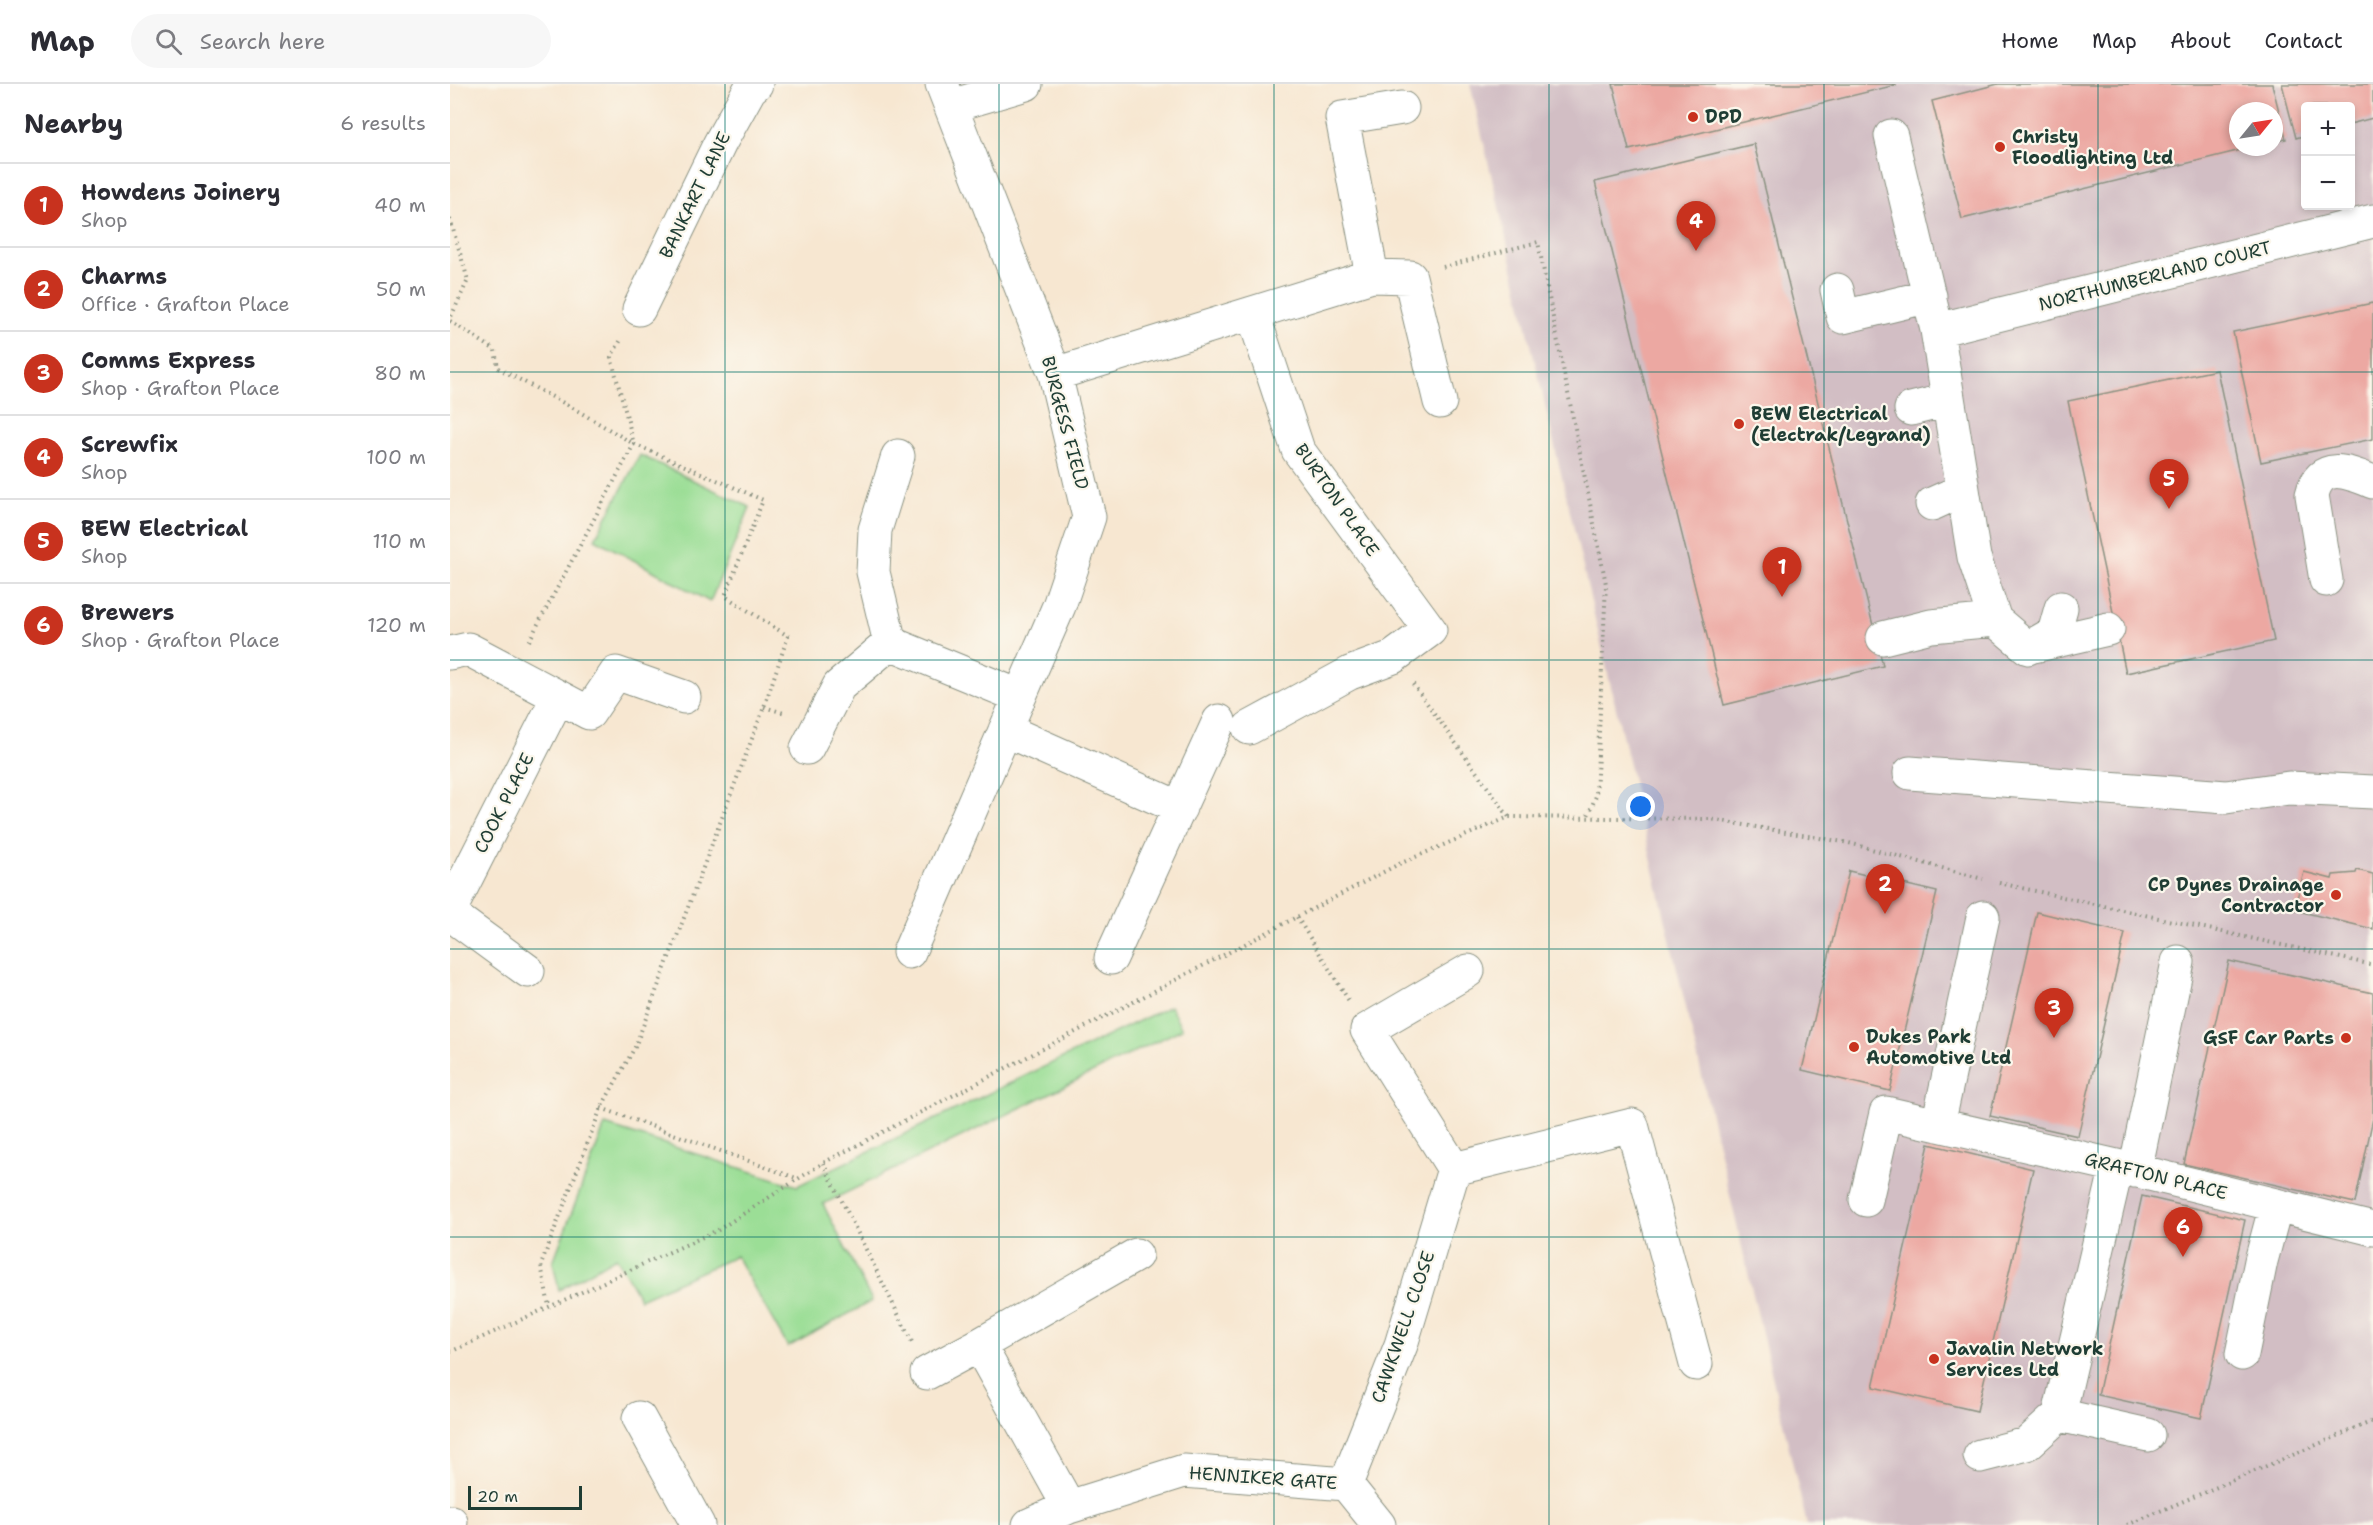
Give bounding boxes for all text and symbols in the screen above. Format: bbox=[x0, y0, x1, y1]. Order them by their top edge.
search box bbox=[131, 14, 551, 68]
text: Map bbox=[30, 22, 95, 60]
icon: search bbox=[152, 25, 185, 58]
text: Search here bbox=[200, 27, 325, 56]
text: Home bbox=[2001, 27, 2059, 55]
text: Map bbox=[2092, 27, 2137, 55]
text: About bbox=[2170, 27, 2231, 55]
text: Contact bbox=[2264, 27, 2343, 55]
north arrow bbox=[2229, 102, 2283, 156]
map controls bbox=[2301, 102, 2355, 210]
button: + bbox=[2301, 102, 2355, 156]
place label: DPD bbox=[1705, 105, 1742, 129]
text: Nearby bbox=[24, 106, 123, 141]
text: 6 results bbox=[340, 110, 426, 136]
marker: DPD bbox=[1686, 110, 1700, 124]
place label: Christy Floodlighting Ltd bbox=[2012, 125, 2173, 170]
street label: BANKART LANE bbox=[654, 128, 736, 262]
marker: Christy Floodlighting Ltd bbox=[1993, 140, 2007, 154]
button: − bbox=[2301, 156, 2355, 210]
text: Howdens Joinery bbox=[81, 178, 280, 207]
text: 1 bbox=[39, 192, 48, 218]
text: 40 m bbox=[374, 192, 426, 218]
pin: 4 bbox=[1676, 202, 1716, 251]
text: Shop bbox=[81, 207, 128, 233]
street label: NORTHUMBERLAND COURT bbox=[2036, 235, 2274, 317]
text: Charms bbox=[81, 262, 167, 291]
text: 2 bbox=[37, 276, 51, 302]
text: 50 m bbox=[376, 276, 426, 302]
text: Office · Grafton Place bbox=[81, 291, 289, 317]
text: Comms Express bbox=[81, 346, 255, 375]
street label: BURGESS FIELD bbox=[1036, 354, 1094, 492]
text: 3 bbox=[37, 360, 51, 386]
text: 80 m bbox=[374, 360, 426, 386]
text: Shop · Grafton Place bbox=[81, 375, 280, 401]
place label: BEW Electrical (Electrak/Legrand) bbox=[1751, 402, 1931, 447]
marker: BEW Electrical (Electrak/Legrand) bbox=[1732, 417, 1746, 431]
text: Screwfix bbox=[81, 430, 178, 459]
street label: BURTON PLACE bbox=[1289, 439, 1385, 561]
text: 4 bbox=[37, 444, 51, 470]
text: 100 m bbox=[366, 444, 426, 470]
text: Shop bbox=[81, 459, 128, 485]
pin: 5 bbox=[2150, 460, 2188, 509]
text: BEW Electrical bbox=[81, 514, 248, 543]
text: 5 bbox=[37, 528, 50, 554]
text: 110 m bbox=[372, 528, 426, 554]
text: Shop bbox=[81, 543, 128, 569]
pin: 1 bbox=[1762, 548, 1802, 597]
text: Brewers bbox=[81, 598, 174, 627]
text: 6 bbox=[37, 612, 51, 638]
text: 120 m bbox=[367, 612, 426, 638]
text: Shop · Grafton Place bbox=[81, 627, 280, 653]
street label: COOK PLACE bbox=[469, 749, 539, 857]
your location bbox=[1626, 792, 1655, 821]
pin: 2 bbox=[1866, 864, 1904, 914]
place label: CP Dynes Drainage Contractor bbox=[2148, 873, 2324, 918]
marker: CP Dynes Drainage Contractor bbox=[2329, 888, 2343, 902]
pin: 3 bbox=[2034, 988, 2074, 1038]
place label: Dukes Park Automotive Ltd bbox=[1866, 1025, 2011, 1070]
place label: GSF Car Parts bbox=[2203, 1026, 2334, 1050]
marker: GSF Car Parts bbox=[2339, 1031, 2353, 1045]
marker: Dukes Park Automotive Ltd bbox=[1847, 1040, 1861, 1054]
street label: GRAFTON PLACE bbox=[2082, 1147, 2230, 1205]
pin: 6 bbox=[2164, 1208, 2202, 1257]
street label: CAWKWELL CLOSE bbox=[1366, 1248, 1440, 1406]
place label: Javalin Network Services Ltd bbox=[1946, 1337, 2104, 1382]
marker: Javalin Network Services Ltd bbox=[1927, 1352, 1941, 1366]
street label: HENNIKER GATE bbox=[1188, 1461, 1338, 1495]
scale bar bbox=[468, 1483, 582, 1510]
text: 20 m bbox=[477, 1486, 518, 1507]

